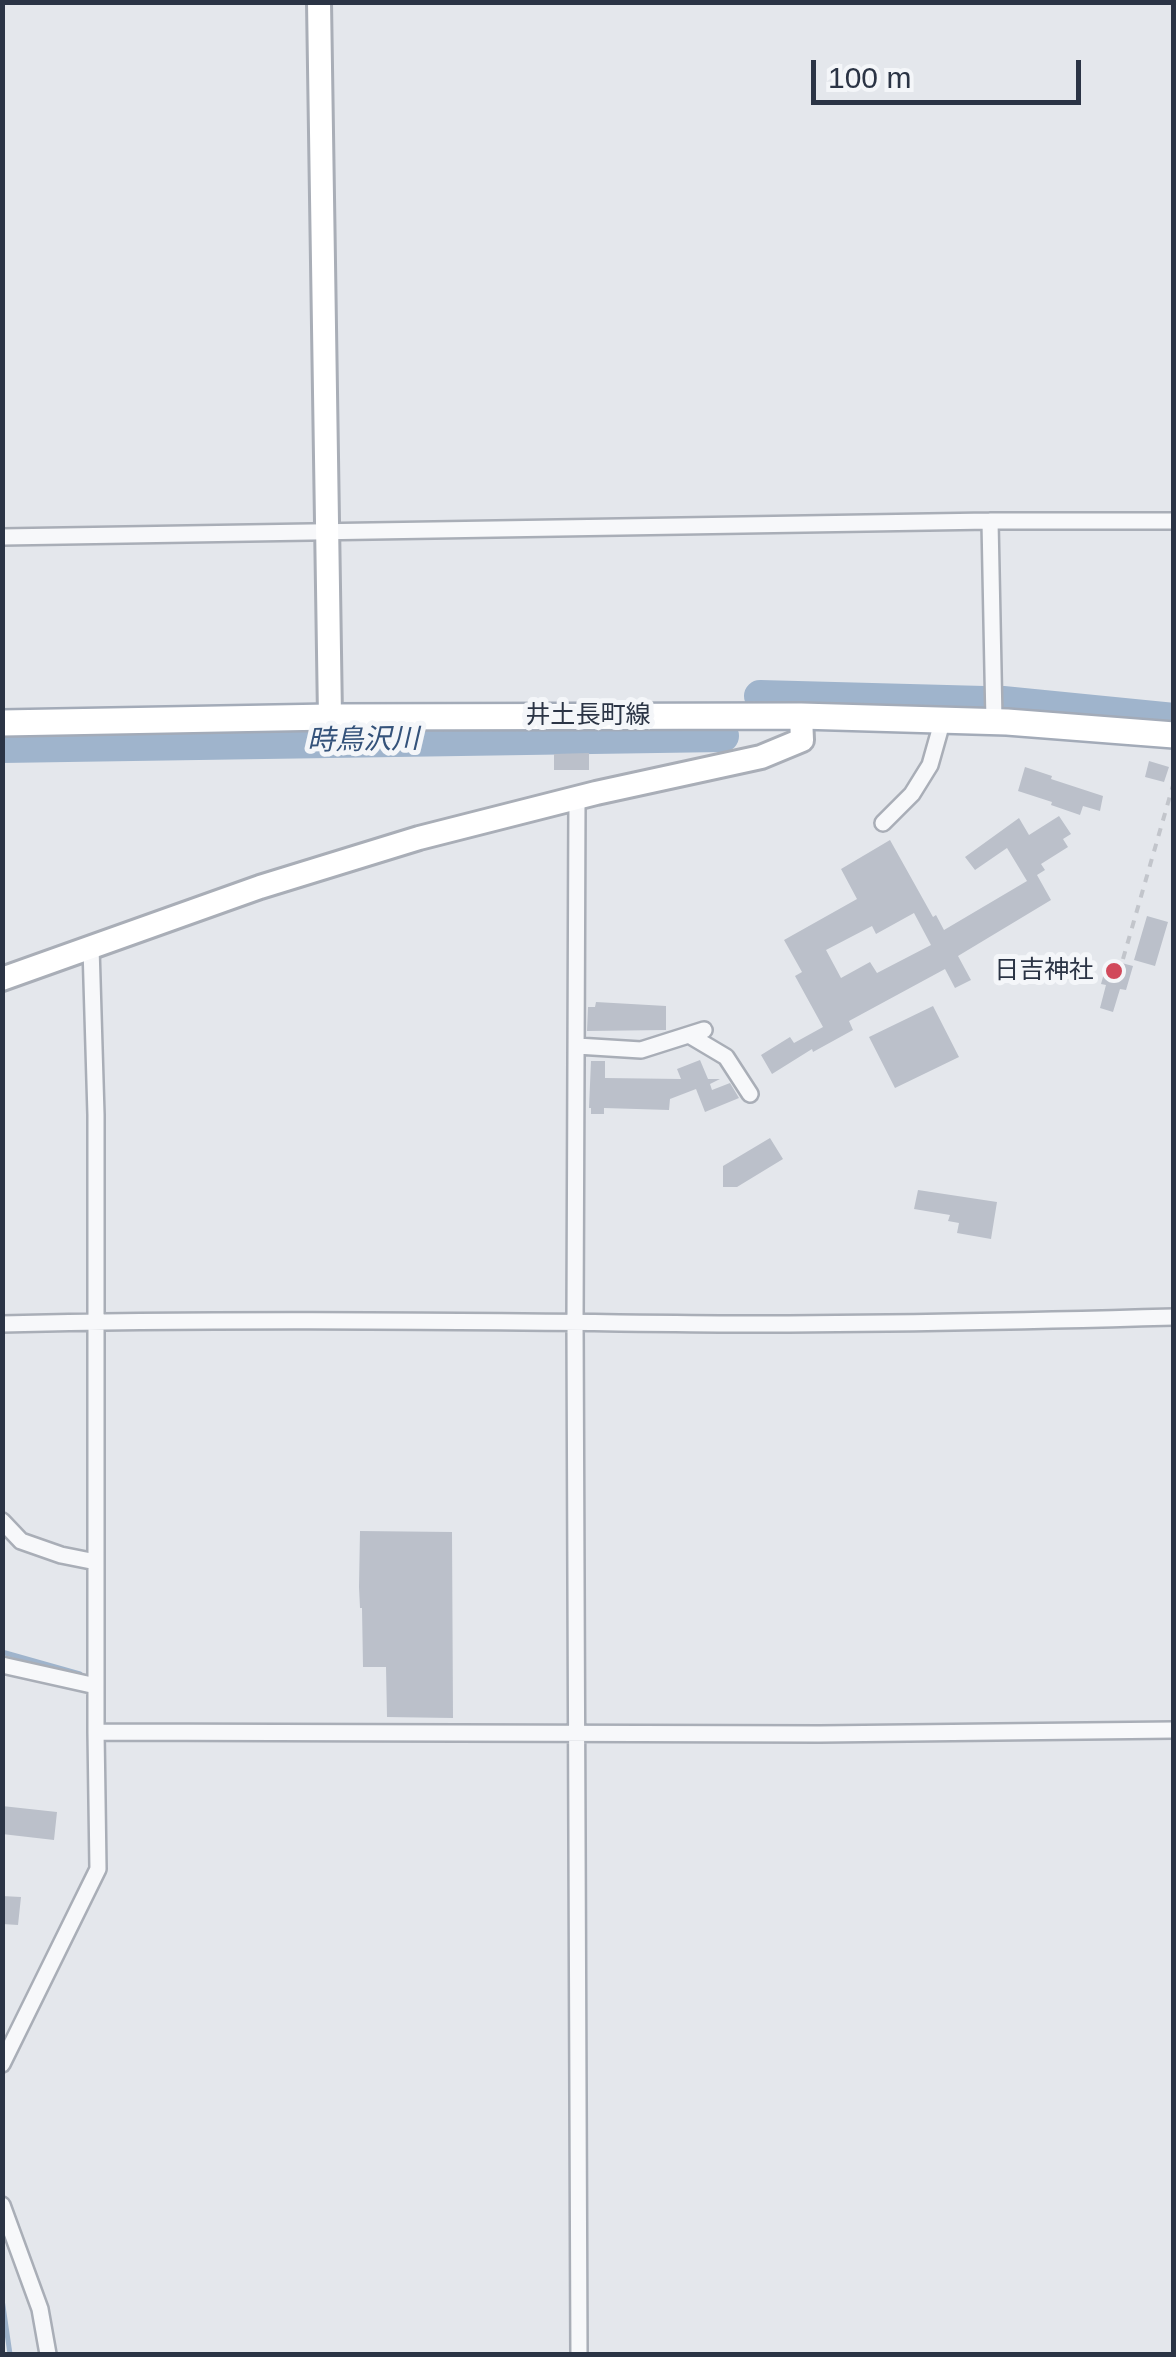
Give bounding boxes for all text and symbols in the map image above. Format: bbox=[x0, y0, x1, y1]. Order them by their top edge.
scale bar bbox=[816, 40, 1086, 102]
text: 100 m bbox=[828, 61, 911, 94]
street label: 井土長町線 bbox=[526, 701, 650, 731]
water label: 時鳥沢川 bbox=[307, 723, 419, 759]
place label: 日吉神社 bbox=[994, 956, 1094, 986]
marker: 日吉神社 bbox=[1103, 960, 1125, 982]

